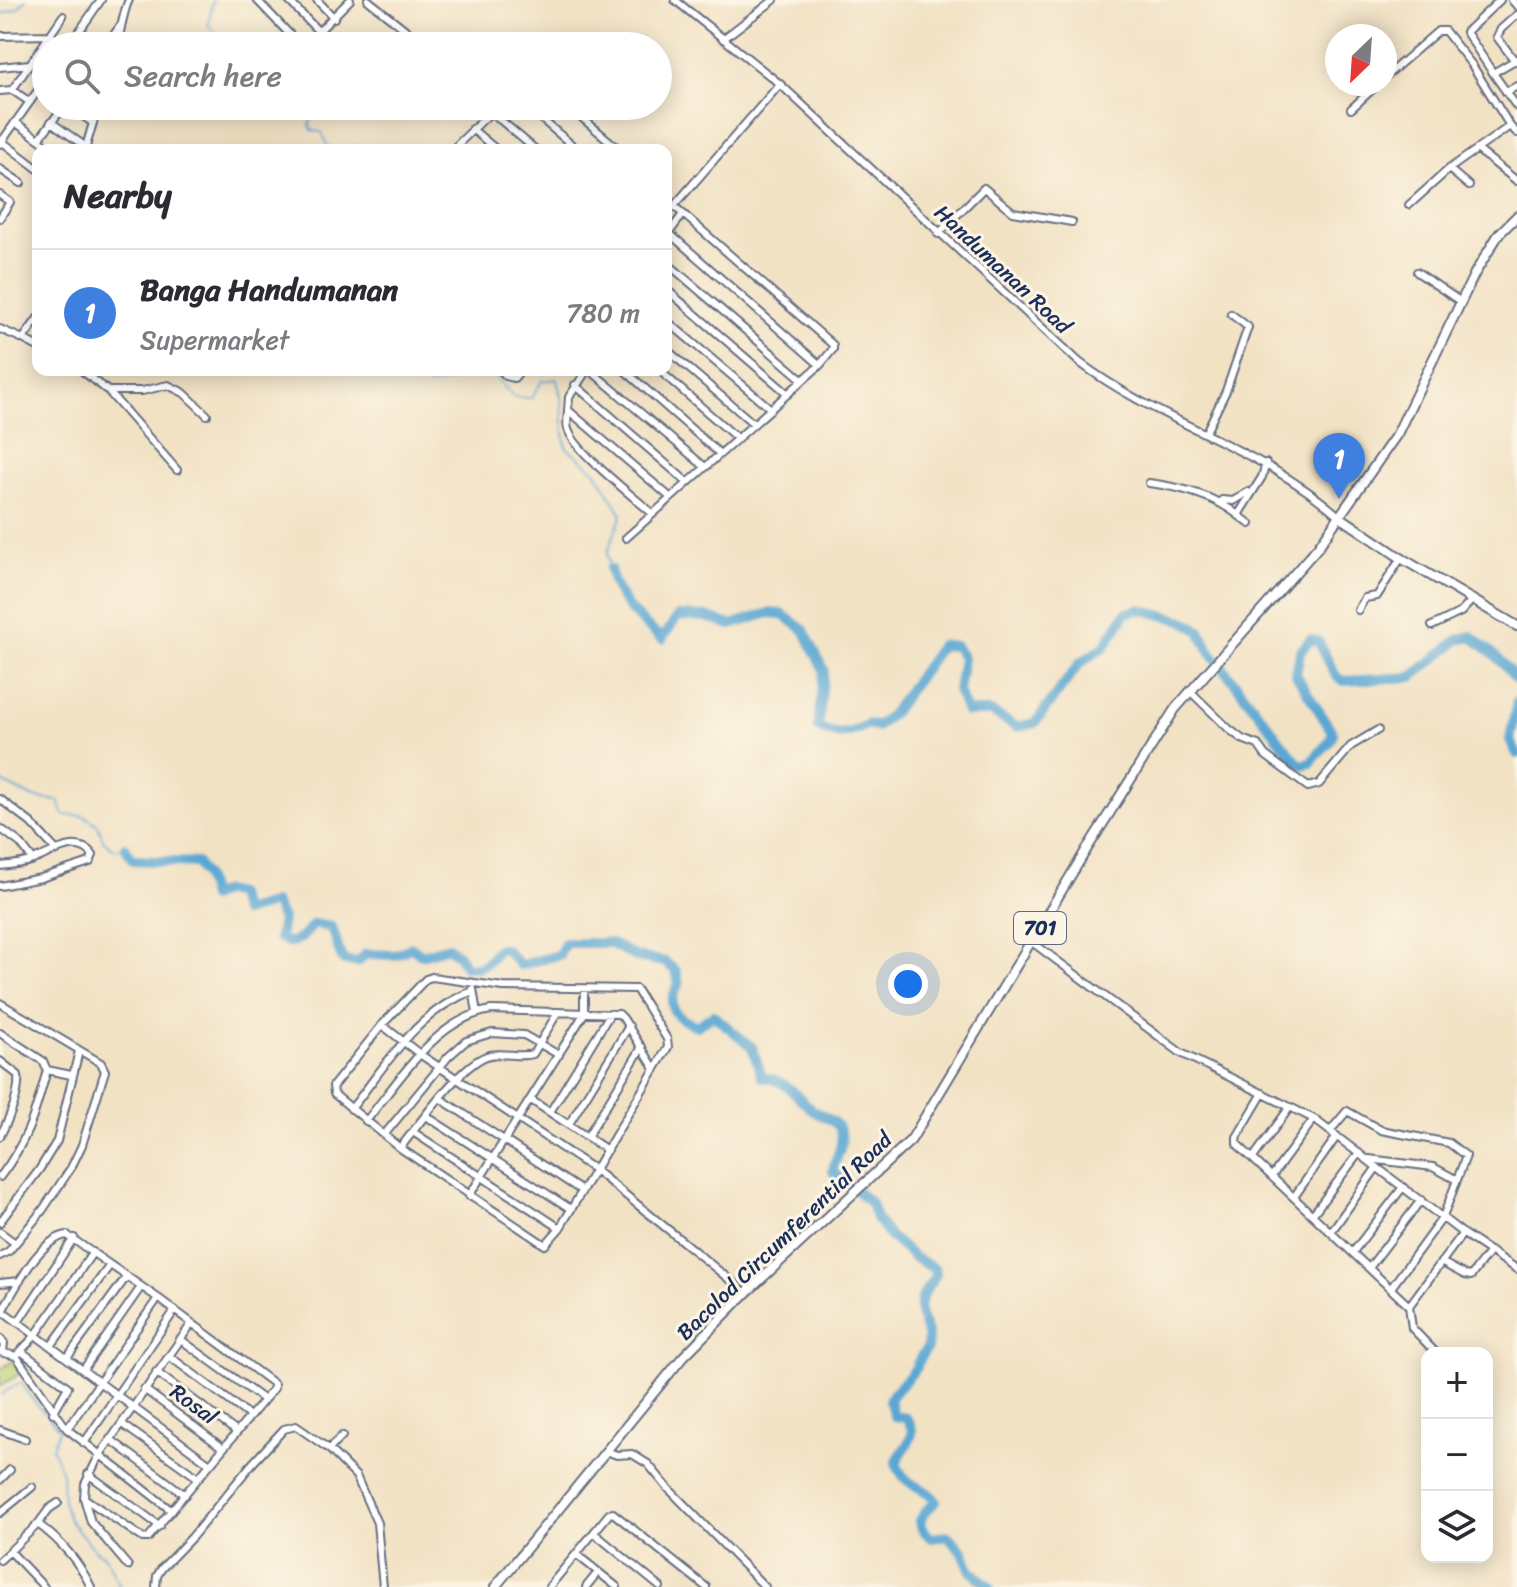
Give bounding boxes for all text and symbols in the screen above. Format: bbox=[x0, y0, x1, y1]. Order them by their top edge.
north arrow bbox=[1325, 24, 1397, 96]
search box bbox=[32, 32, 672, 120]
text: Search here bbox=[124, 49, 282, 103]
icon: search bbox=[60, 54, 104, 98]
text: Nearby bbox=[64, 166, 172, 226]
street label: Handumanan Road bbox=[925, 194, 1082, 345]
text: Banga Handumanan bbox=[140, 263, 398, 317]
text: 1 bbox=[84, 290, 96, 336]
text: 780 m bbox=[566, 290, 640, 336]
text: Supermarket bbox=[140, 317, 289, 363]
pin: 1 bbox=[1313, 433, 1365, 499]
road number: 701 bbox=[1014, 912, 1066, 944]
your location bbox=[888, 964, 928, 1004]
street label: Bacolod Circumferential Road bbox=[667, 1121, 902, 1350]
map controls bbox=[1421, 1347, 1493, 1563]
button: + bbox=[1421, 1347, 1493, 1419]
street label: Rosal bbox=[162, 1373, 227, 1435]
button: − bbox=[1421, 1419, 1493, 1491]
button: layers bbox=[1421, 1491, 1493, 1563]

